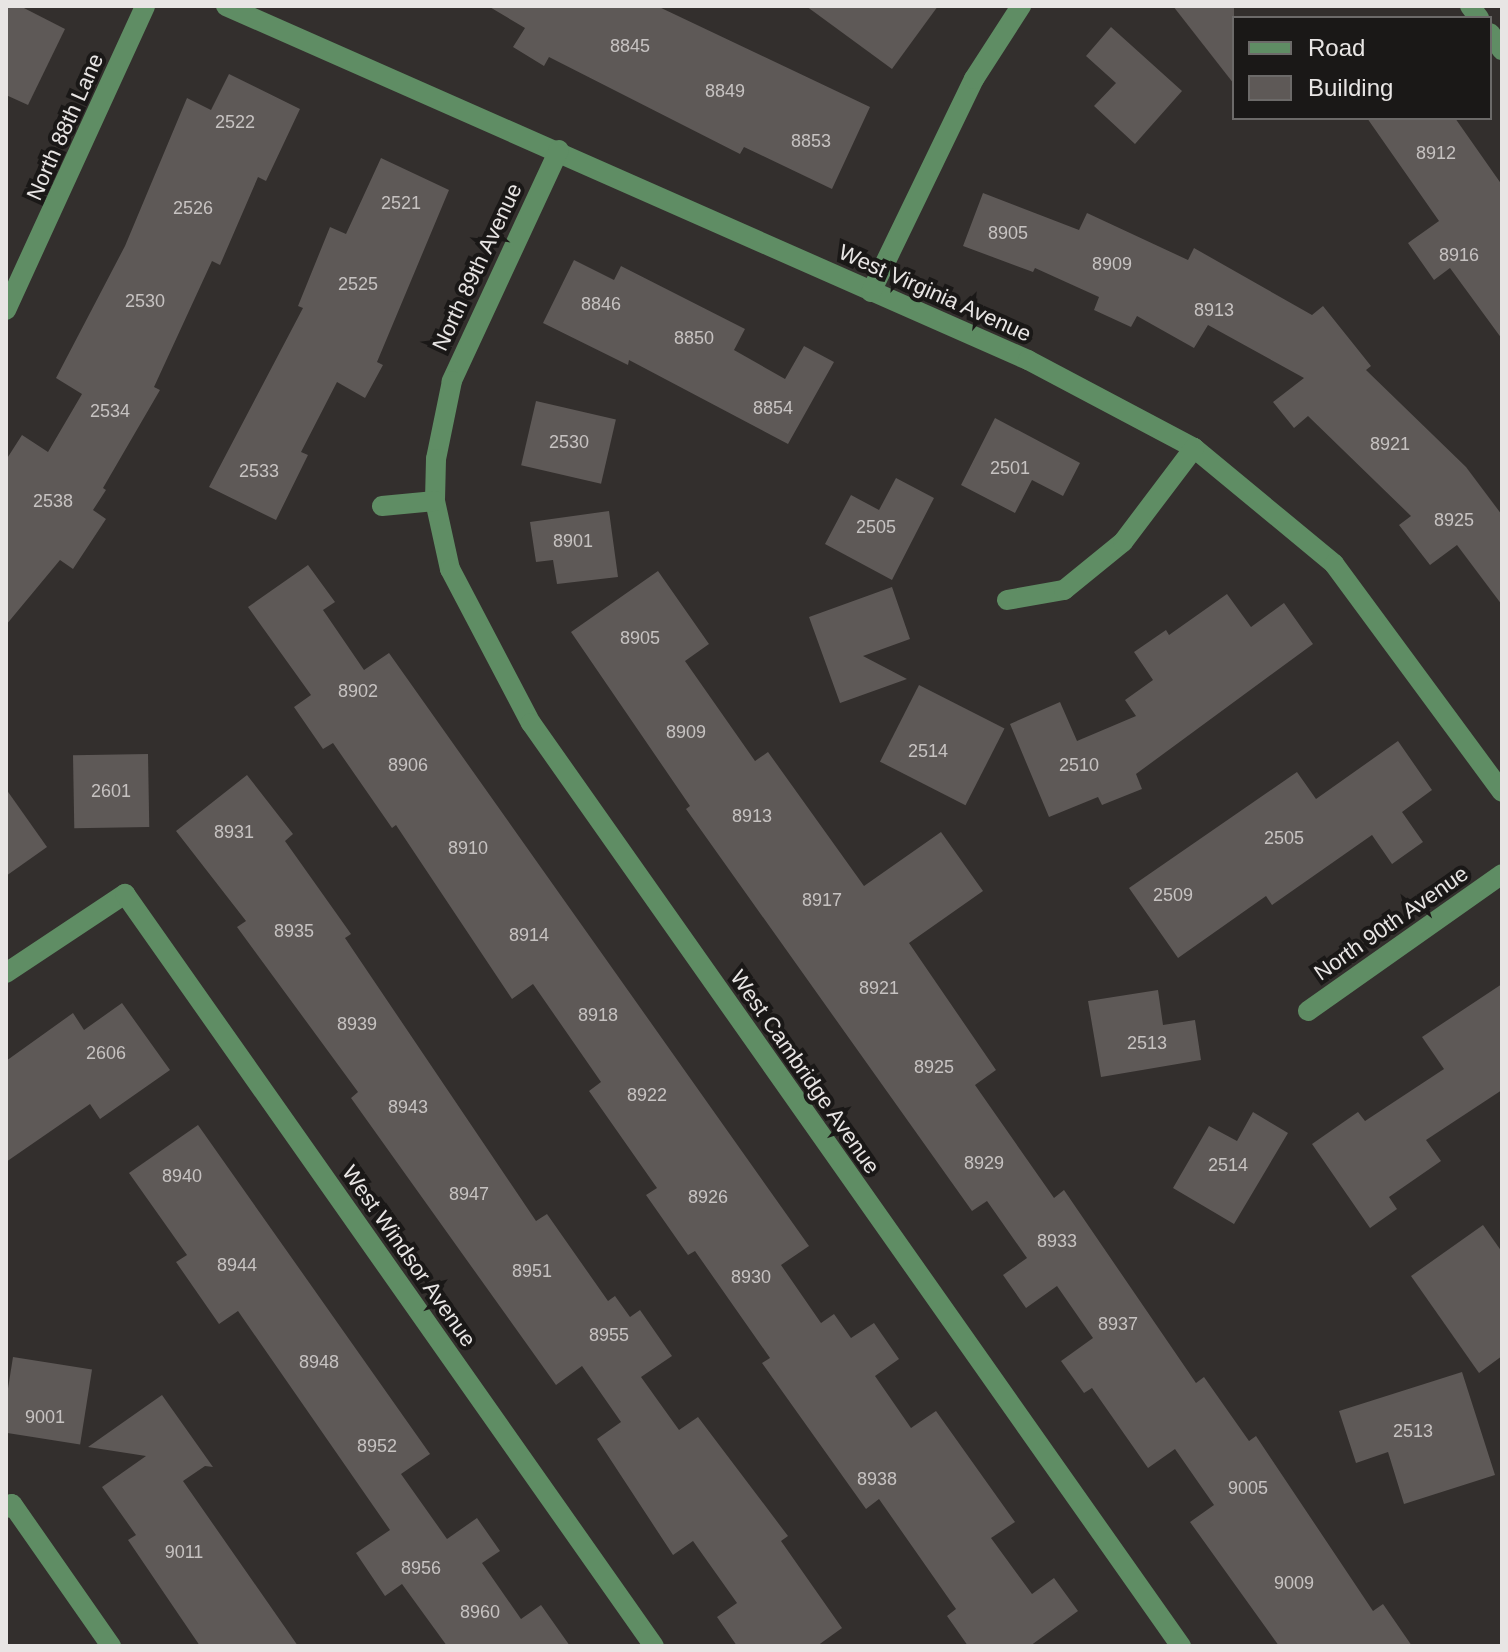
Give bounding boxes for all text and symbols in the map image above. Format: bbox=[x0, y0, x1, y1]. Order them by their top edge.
legend bbox=[1232, 16, 1492, 120]
text: Road bbox=[1308, 34, 1365, 61]
house number: 8845 bbox=[610, 35, 650, 57]
street label: North 88th Lane bbox=[21, 50, 109, 204]
text: Building bbox=[1308, 74, 1393, 101]
house number: 8849 bbox=[705, 80, 745, 102]
house number: 2522 bbox=[215, 111, 255, 133]
house number: 8853 bbox=[791, 130, 831, 152]
house number: 8912 bbox=[1416, 142, 1456, 164]
street label: North 89th Avenue bbox=[426, 178, 528, 356]
house number: 2521 bbox=[381, 192, 421, 214]
house number: 2526 bbox=[173, 197, 213, 219]
house number: 8905 bbox=[988, 222, 1028, 244]
street label: West Virginia Avenue bbox=[834, 238, 1036, 348]
house number: 8916 bbox=[1439, 244, 1479, 266]
house number: 8909 bbox=[1092, 253, 1132, 275]
house number: 2525 bbox=[338, 273, 378, 295]
house number: 2530 bbox=[125, 290, 165, 312]
house number: 8846 bbox=[581, 293, 621, 315]
house number: 8913 bbox=[1194, 299, 1234, 321]
house number: 8850 bbox=[674, 327, 714, 349]
house number: 8854 bbox=[753, 397, 793, 419]
house number: 2534 bbox=[90, 400, 130, 422]
house number: 2530 bbox=[549, 431, 589, 453]
house number: 8921 bbox=[1370, 433, 1410, 455]
house number: 2501 bbox=[990, 457, 1030, 479]
house number: 2533 bbox=[239, 460, 279, 482]
house number: 2538 bbox=[33, 490, 73, 512]
house number: 8925 bbox=[1434, 509, 1474, 531]
house number: 2505 bbox=[856, 516, 896, 538]
house number: 8901 bbox=[553, 530, 593, 552]
house number: 8905 bbox=[620, 627, 660, 649]
house number: 8902 bbox=[338, 680, 378, 702]
house number: 8909 bbox=[666, 721, 706, 743]
house number: 2514 bbox=[908, 740, 948, 762]
house number: 8906 bbox=[388, 754, 428, 776]
house number: 2510 bbox=[1059, 754, 1099, 776]
house number: 2601 bbox=[91, 780, 131, 802]
house number: 8913 bbox=[732, 805, 772, 827]
house number: 8931 bbox=[214, 821, 254, 843]
house number: 2505 bbox=[1264, 827, 1304, 849]
house number: 8910 bbox=[448, 837, 488, 859]
street label: North 90th Avenue bbox=[1308, 860, 1474, 986]
house number: 2509 bbox=[1153, 884, 1193, 906]
house number: 8917 bbox=[802, 889, 842, 911]
house number: 8935 bbox=[274, 920, 314, 942]
house number: 8914 bbox=[509, 924, 549, 946]
street label: West Cambridge Avenue bbox=[724, 965, 886, 1179]
house number: 8921 bbox=[859, 977, 899, 999]
house number: 8918 bbox=[578, 1004, 618, 1026]
house number: 8939 bbox=[337, 1013, 377, 1035]
house number: 2513 bbox=[1127, 1032, 1167, 1054]
house number: 2606 bbox=[86, 1042, 126, 1064]
house number: 8925 bbox=[914, 1056, 954, 1078]
house number: 8922 bbox=[627, 1084, 667, 1106]
house number: 8943 bbox=[388, 1096, 428, 1118]
house number: 8929 bbox=[964, 1152, 1004, 1174]
house number: 2514 bbox=[1208, 1154, 1248, 1176]
street label: West Windsor Avenue bbox=[336, 1160, 482, 1352]
house number: 8940 bbox=[162, 1165, 202, 1187]
house number: 8947 bbox=[449, 1183, 489, 1205]
house number: 8926 bbox=[688, 1186, 728, 1208]
house number: 8933 bbox=[1037, 1230, 1077, 1252]
house number: 8944 bbox=[217, 1254, 257, 1276]
house number: 8951 bbox=[512, 1260, 552, 1282]
house number: 8930 bbox=[731, 1266, 771, 1288]
house number: 8937 bbox=[1098, 1313, 1138, 1335]
house number: 8955 bbox=[589, 1324, 629, 1346]
house number: 8948 bbox=[299, 1351, 339, 1373]
house number: 9001 bbox=[25, 1406, 65, 1428]
house number: 2513 bbox=[1393, 1420, 1433, 1442]
house number: 8952 bbox=[357, 1435, 397, 1457]
house number: 8938 bbox=[857, 1468, 897, 1490]
house number: 9005 bbox=[1228, 1477, 1268, 1499]
house number: 9011 bbox=[165, 1541, 203, 1563]
house number: 8956 bbox=[401, 1557, 441, 1579]
house number: 9009 bbox=[1274, 1572, 1314, 1594]
house number: 8960 bbox=[460, 1601, 500, 1623]

